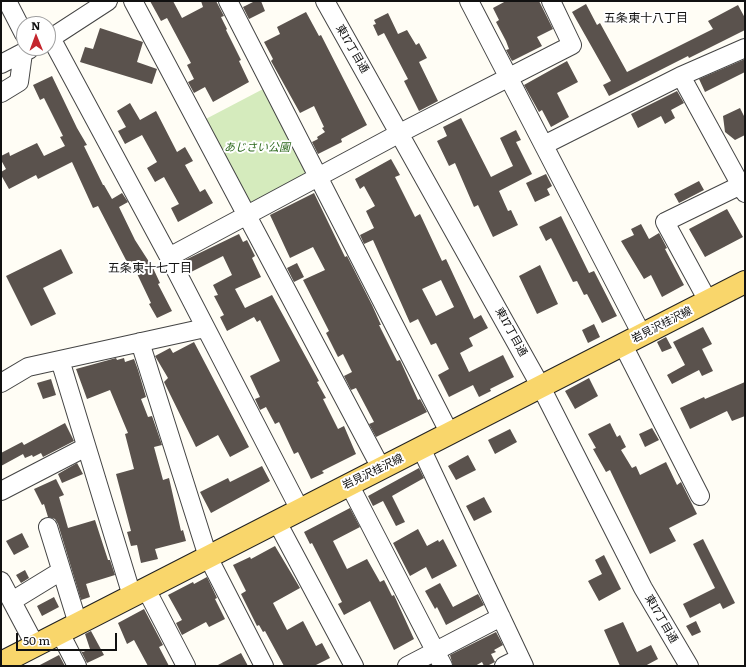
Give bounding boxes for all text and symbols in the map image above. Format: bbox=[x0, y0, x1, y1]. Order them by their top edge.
district label: 五条東十八丁目 bbox=[604, 11, 688, 25]
north arrow bbox=[16, 16, 56, 56]
text: N bbox=[31, 17, 41, 33]
street label: 東17丁目通 bbox=[333, 22, 371, 76]
park label: あじさい公園 bbox=[224, 141, 290, 155]
district label: 五条東十七丁目 bbox=[108, 261, 192, 275]
street label: 岩見沢桂沢線 bbox=[630, 304, 694, 346]
street label: 東17丁目通 bbox=[492, 305, 530, 359]
street label: 岩見沢桂沢線 bbox=[340, 452, 406, 492]
street label: 東17丁目通 bbox=[642, 592, 680, 646]
scale bar bbox=[18, 625, 119, 651]
text: 50 m bbox=[23, 631, 50, 649]

